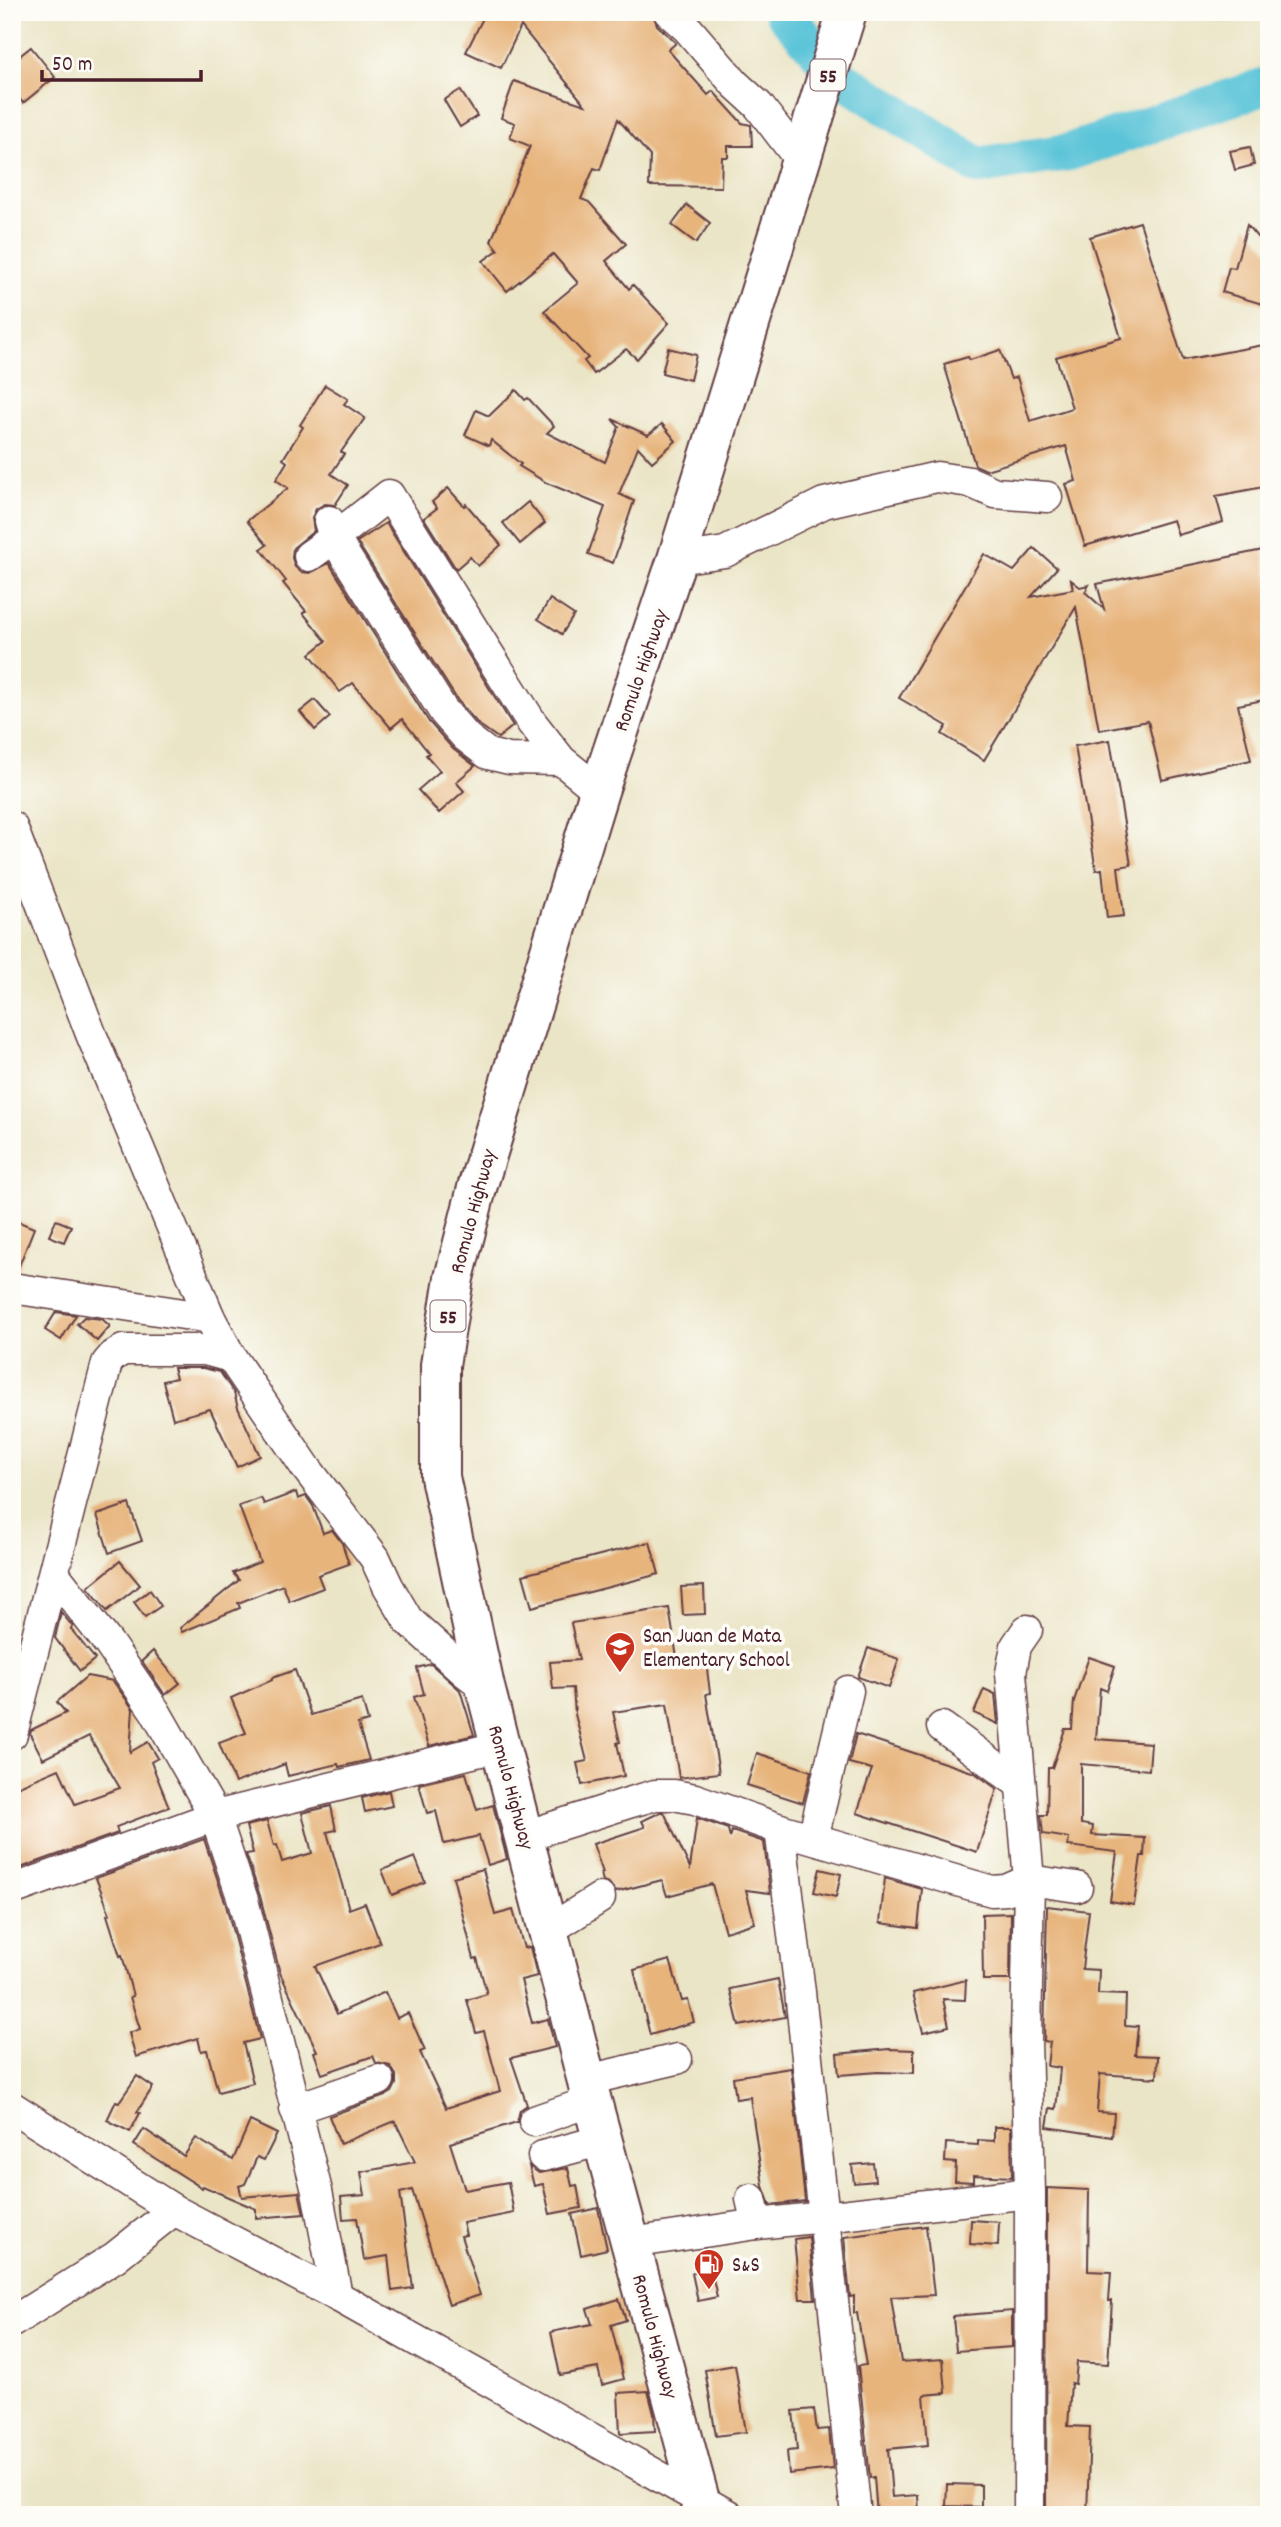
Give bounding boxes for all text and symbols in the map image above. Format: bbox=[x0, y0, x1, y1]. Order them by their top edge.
scale bar bbox=[42, 38, 201, 82]
text: 50 m bbox=[52, 51, 92, 81]
road number: 55 bbox=[810, 60, 846, 90]
street label: Romulo Highway bbox=[608, 605, 678, 736]
street label: Romulo Highway bbox=[444, 1146, 506, 1277]
road number: 55 bbox=[430, 1300, 466, 1332]
place label: San Juan de Mata Elementary School bbox=[643, 1623, 790, 1677]
school or university icon: San Juan de Mata Elementary School bbox=[603, 1630, 637, 1674]
street label: Romulo Highway bbox=[478, 1722, 540, 1854]
fuel station icon: S&S bbox=[692, 2247, 726, 2291]
place label: S&S bbox=[732, 2252, 760, 2282]
street label: Romulo Highway bbox=[622, 2271, 684, 2403]

